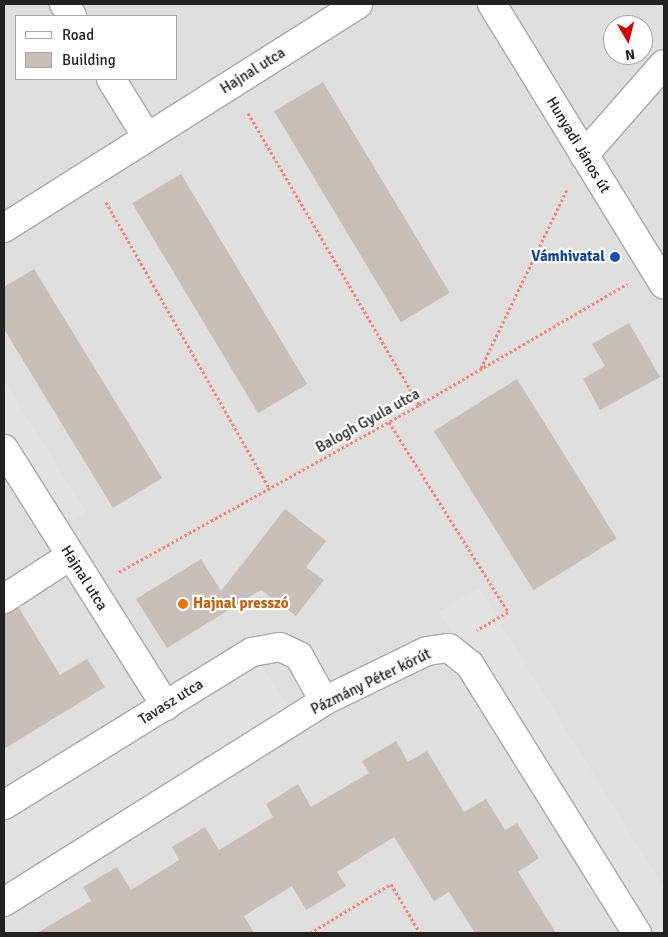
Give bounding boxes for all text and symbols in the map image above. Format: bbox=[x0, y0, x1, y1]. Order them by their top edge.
legend bbox=[15, 15, 178, 80]
north arrow bbox=[603, 15, 653, 65]
text: Road bbox=[62, 26, 94, 44]
street label: Hajnal utca bbox=[217, 44, 289, 98]
text: N bbox=[624, 45, 636, 63]
text: Building bbox=[62, 51, 116, 69]
street label: Hunyadi János út bbox=[542, 94, 614, 196]
place label: Vámhivatal bbox=[531, 248, 605, 266]
marker: Vámhivatal bbox=[609, 251, 621, 263]
street label: Balogh Gyula utca bbox=[313, 385, 423, 457]
street label: Hajnal utca bbox=[57, 542, 111, 614]
place label: Hajnal presszó bbox=[193, 595, 288, 613]
marker: Hajnal presszó bbox=[177, 598, 189, 610]
street label: Pázmány Péter körút bbox=[308, 645, 434, 719]
street label: Tavasz utca bbox=[135, 675, 207, 729]

